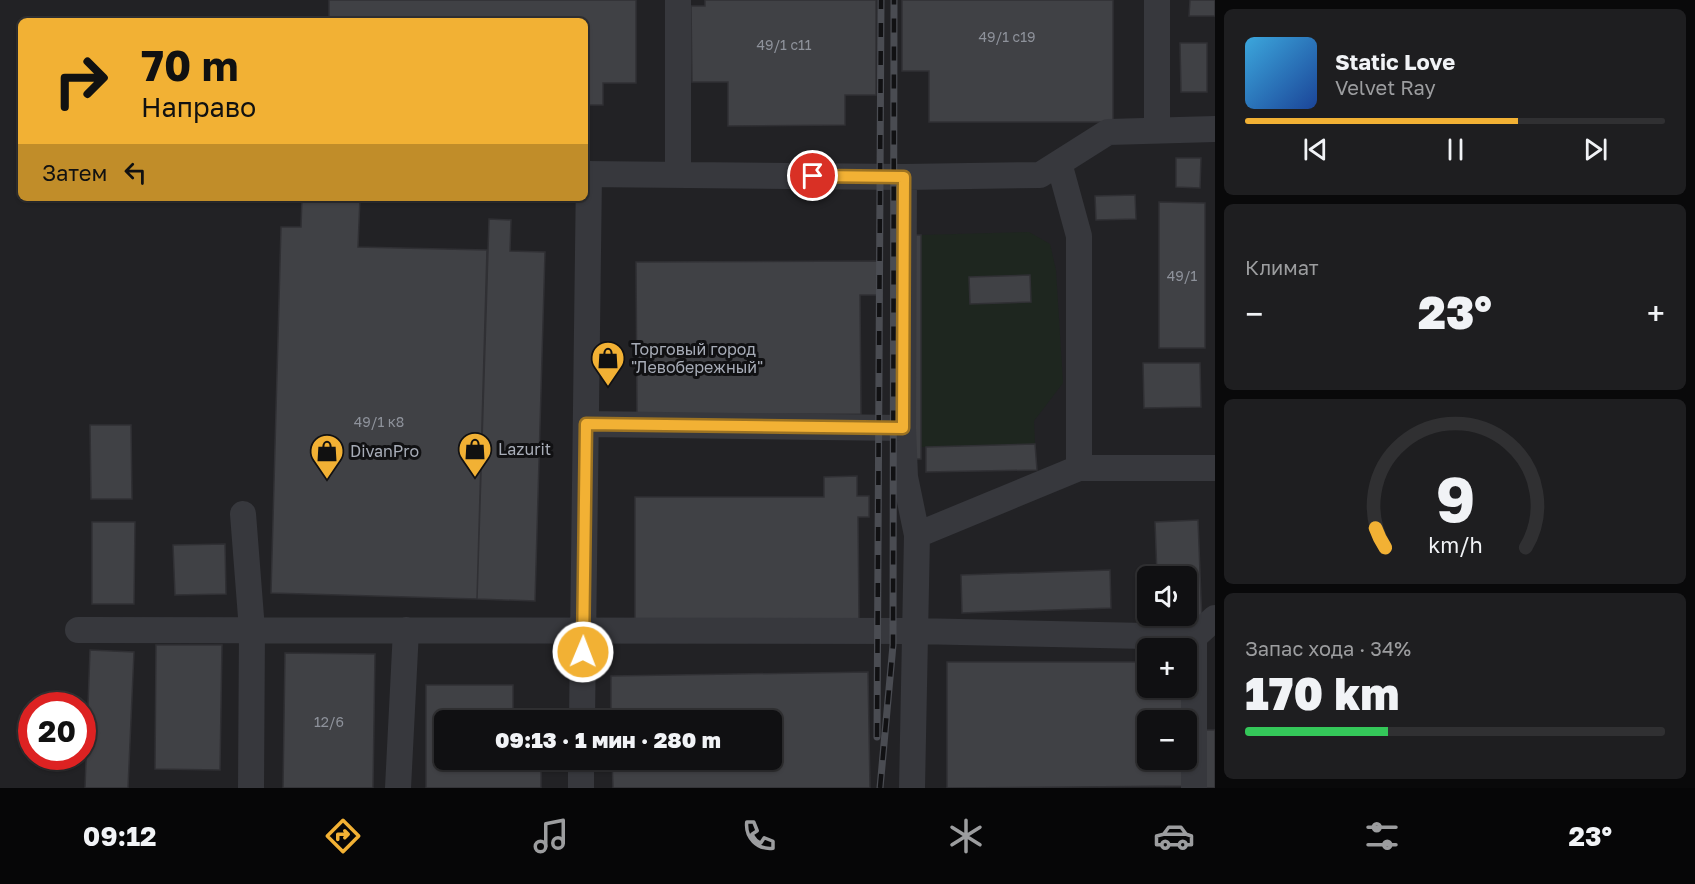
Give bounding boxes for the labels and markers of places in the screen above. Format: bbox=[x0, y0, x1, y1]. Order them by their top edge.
pin bbox=[787, 150, 838, 201]
place label: Торговый город "Левобережный" bbox=[631, 339, 763, 377]
shop icon: Торговый город "Левобережный" bbox=[590, 340, 626, 387]
shop icon: Lazurit bbox=[457, 431, 493, 478]
shop icon: DivanPro bbox=[309, 433, 345, 480]
place label: Lazurit bbox=[498, 439, 551, 459]
place label: DivanPro bbox=[350, 441, 419, 461]

